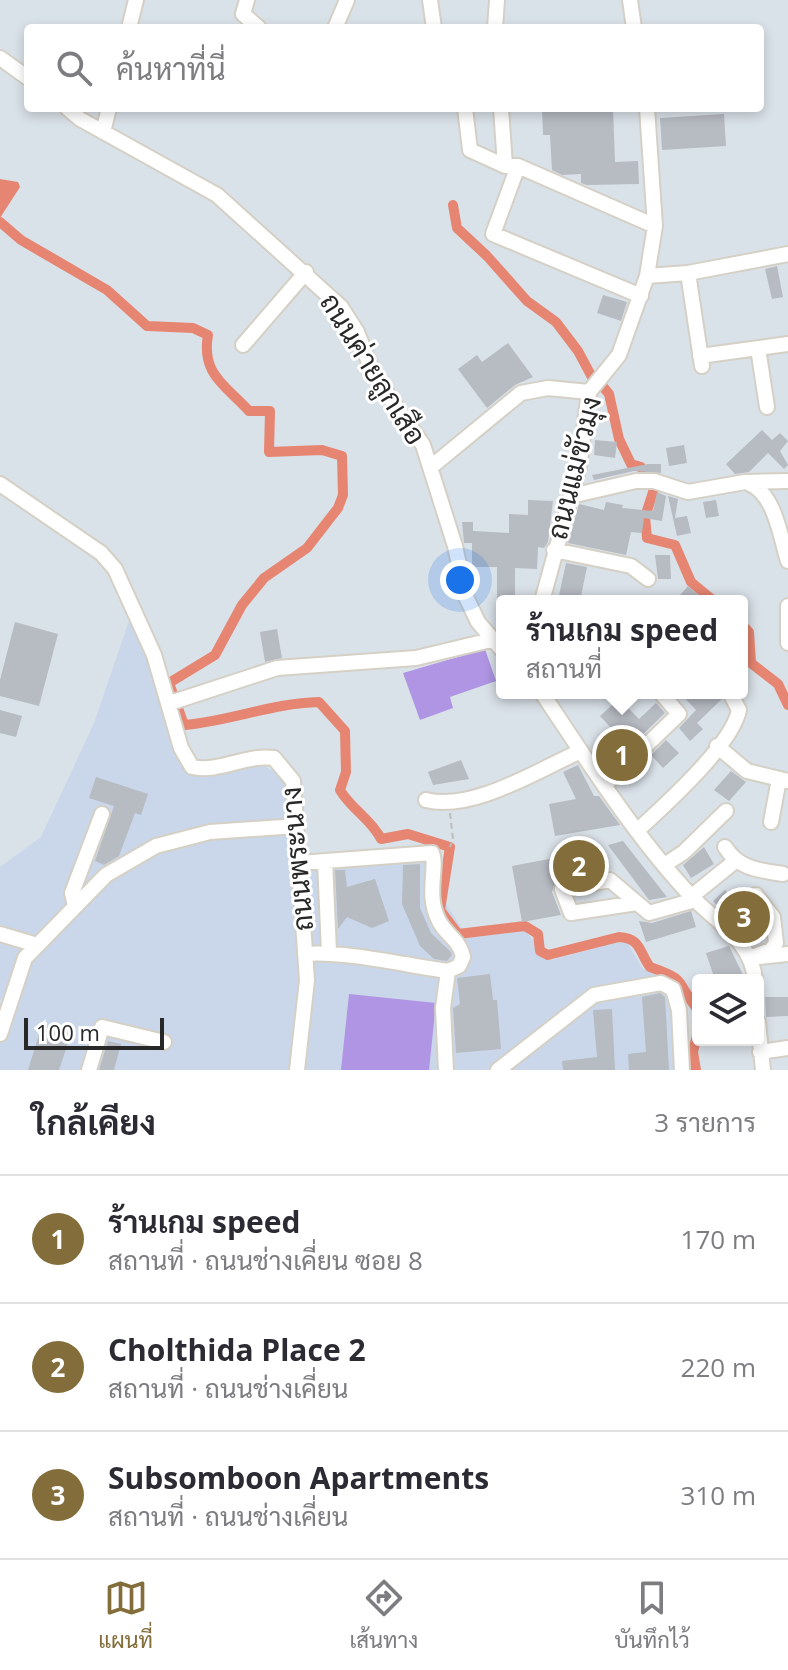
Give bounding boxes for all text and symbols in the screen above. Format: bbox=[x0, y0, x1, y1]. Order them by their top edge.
search box bbox=[24, 24, 764, 112]
icon: search bbox=[52, 46, 96, 90]
text: ค้นหาที่นี่ bbox=[116, 48, 226, 89]
street label: ถนนค่ายลูกเสือ bbox=[310, 285, 436, 453]
street label: ถนนแม่ขัวมุง bbox=[537, 392, 611, 544]
your location bbox=[440, 560, 480, 600]
popup bbox=[496, 595, 748, 699]
text: ร้านเกม speed bbox=[526, 609, 718, 650]
text: สถานที่ bbox=[526, 650, 602, 686]
pin: 1 bbox=[596, 725, 648, 785]
street label: ถนนพระนาง bbox=[271, 785, 321, 933]
pin: 2 bbox=[553, 836, 605, 896]
pin: 3 bbox=[718, 887, 770, 947]
map controls bbox=[692, 974, 764, 1046]
button: layers bbox=[692, 974, 764, 1046]
scale bar bbox=[24, 1014, 164, 1050]
text: 100 m bbox=[36, 1017, 100, 1047]
text: ใกล้เคียง bbox=[32, 1099, 156, 1145]
text: 3 รายการ bbox=[654, 1104, 756, 1140]
text: ร้านเกม speed bbox=[108, 1201, 300, 1242]
text: 1 bbox=[51, 1221, 65, 1257]
text: 170 m bbox=[681, 1221, 756, 1257]
text: สถานที่ · ถนนช่างเคี่ยน ซอย 8 bbox=[108, 1242, 423, 1278]
text: Cholthida Place 2 bbox=[108, 1329, 366, 1370]
text: 2 bbox=[51, 1349, 65, 1385]
text: 220 m bbox=[681, 1349, 756, 1385]
text: สถานที่ · ถนนช่างเคี่ยน bbox=[108, 1370, 348, 1406]
text: Subsomboon Apartments bbox=[108, 1457, 489, 1498]
text: 3 bbox=[51, 1477, 65, 1513]
text: 310 m bbox=[681, 1477, 756, 1513]
text: สถานที่ · ถนนช่างเคี่ยน bbox=[108, 1498, 348, 1534]
tab: แผนที่ bbox=[98, 1576, 153, 1654]
tab: เส้นทาง bbox=[349, 1576, 418, 1654]
tab: บันทึกไว้ bbox=[615, 1576, 690, 1654]

